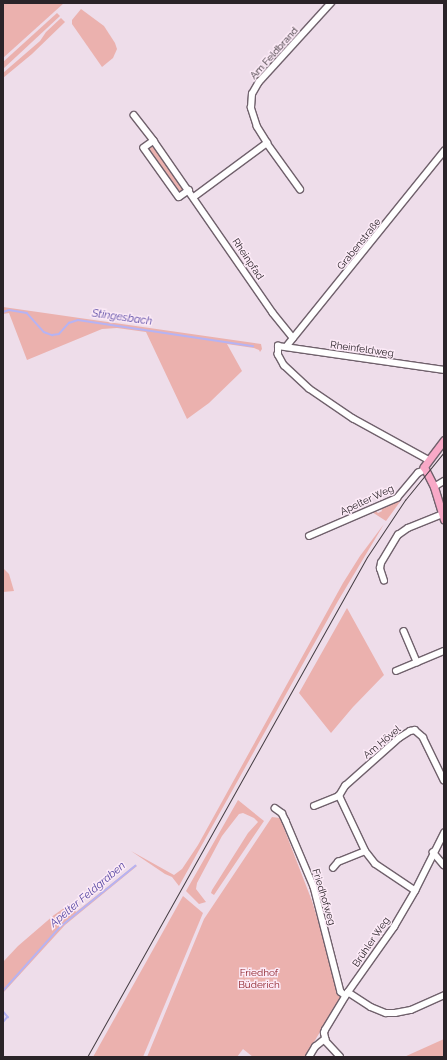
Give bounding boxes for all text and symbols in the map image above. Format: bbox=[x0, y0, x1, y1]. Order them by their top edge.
street label: Am Feldbrand bbox=[247, 24, 301, 82]
street label: Grabenstraße bbox=[335, 216, 383, 272]
street label: Rheinpfad bbox=[230, 236, 266, 282]
water label: Stingesbach bbox=[91, 307, 153, 329]
street label: Rheinfeldweg bbox=[329, 339, 395, 359]
street label: Apelter Weg bbox=[338, 482, 396, 518]
street label: Am Hövel bbox=[361, 723, 403, 761]
water label: Apelter Feldgraben bbox=[47, 859, 129, 931]
street label: Friedhofweg bbox=[310, 867, 338, 927]
street label: Brühler Weg bbox=[350, 914, 392, 970]
park label: Friedhof Büderich bbox=[238, 966, 280, 990]

